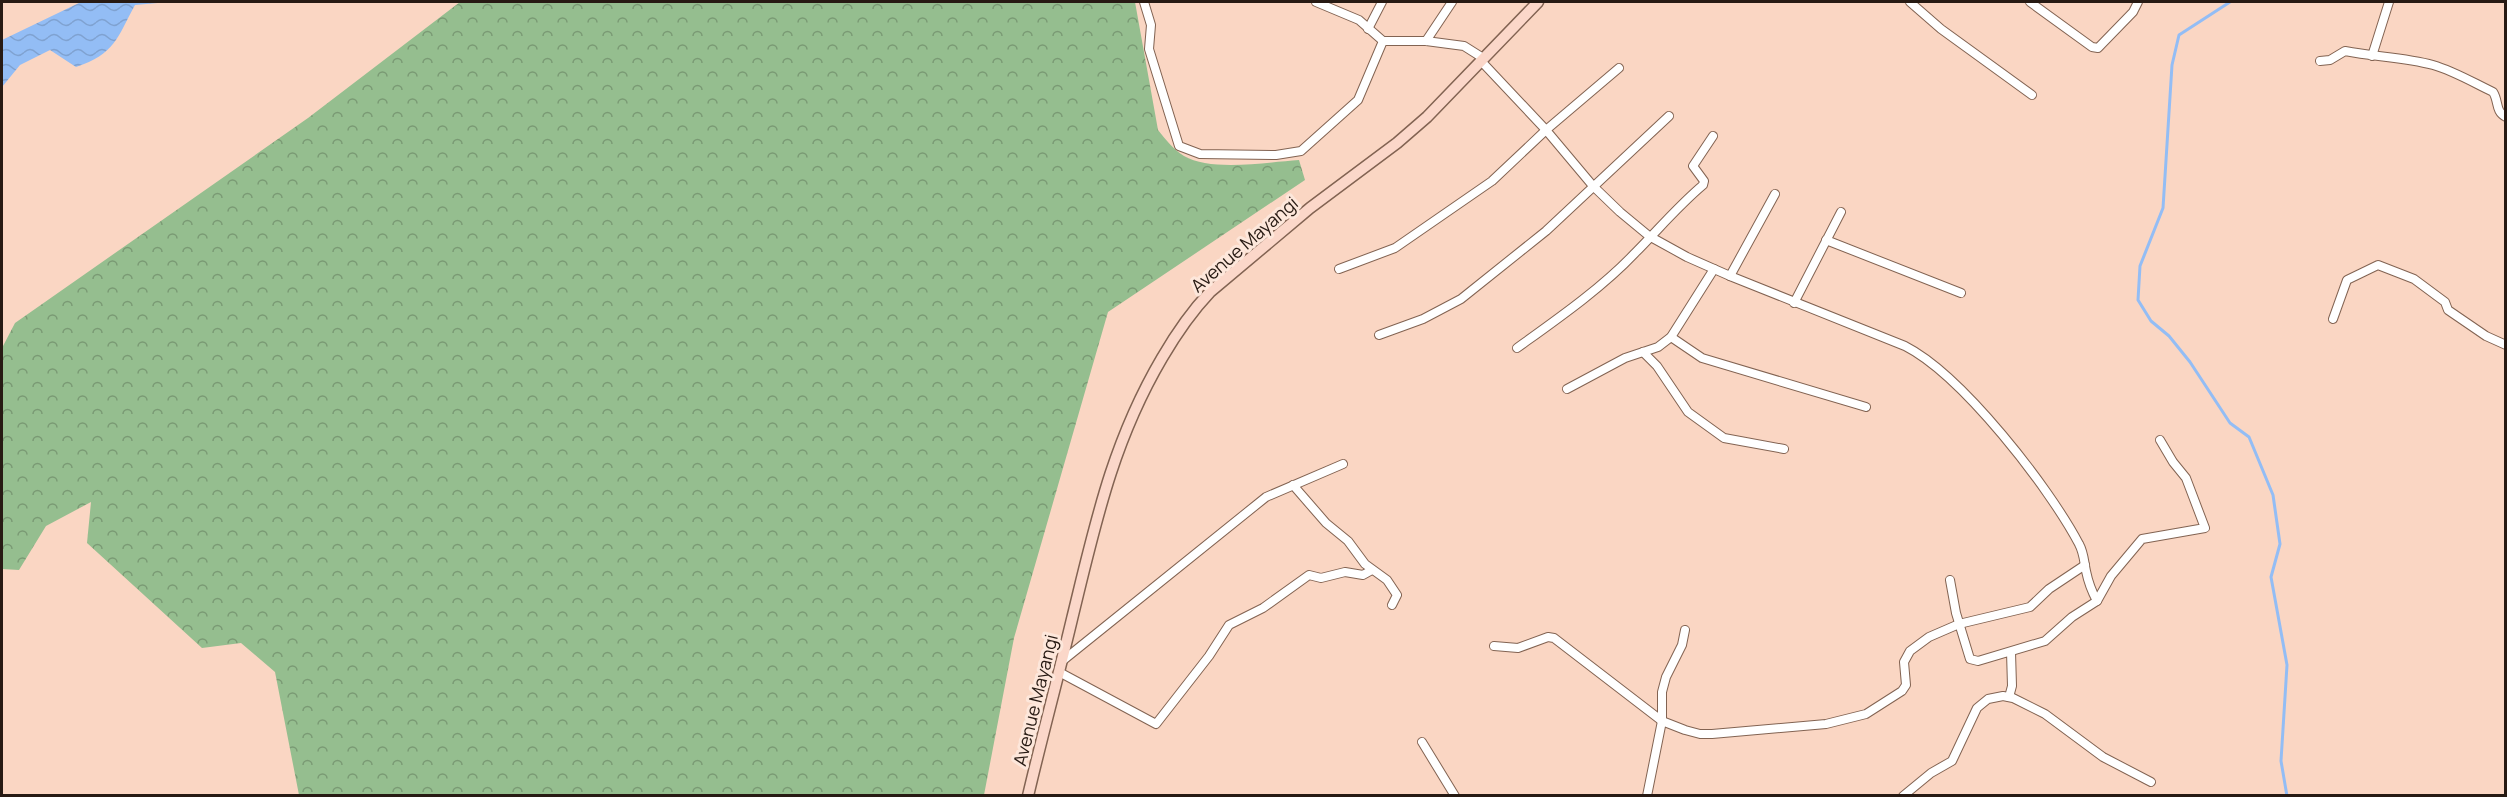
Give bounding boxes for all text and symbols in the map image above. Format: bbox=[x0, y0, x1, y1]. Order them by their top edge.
street label: Avenue Mayangi bbox=[1185, 191, 1303, 297]
street label: Avenue Mayangi bbox=[1007, 632, 1063, 768]

